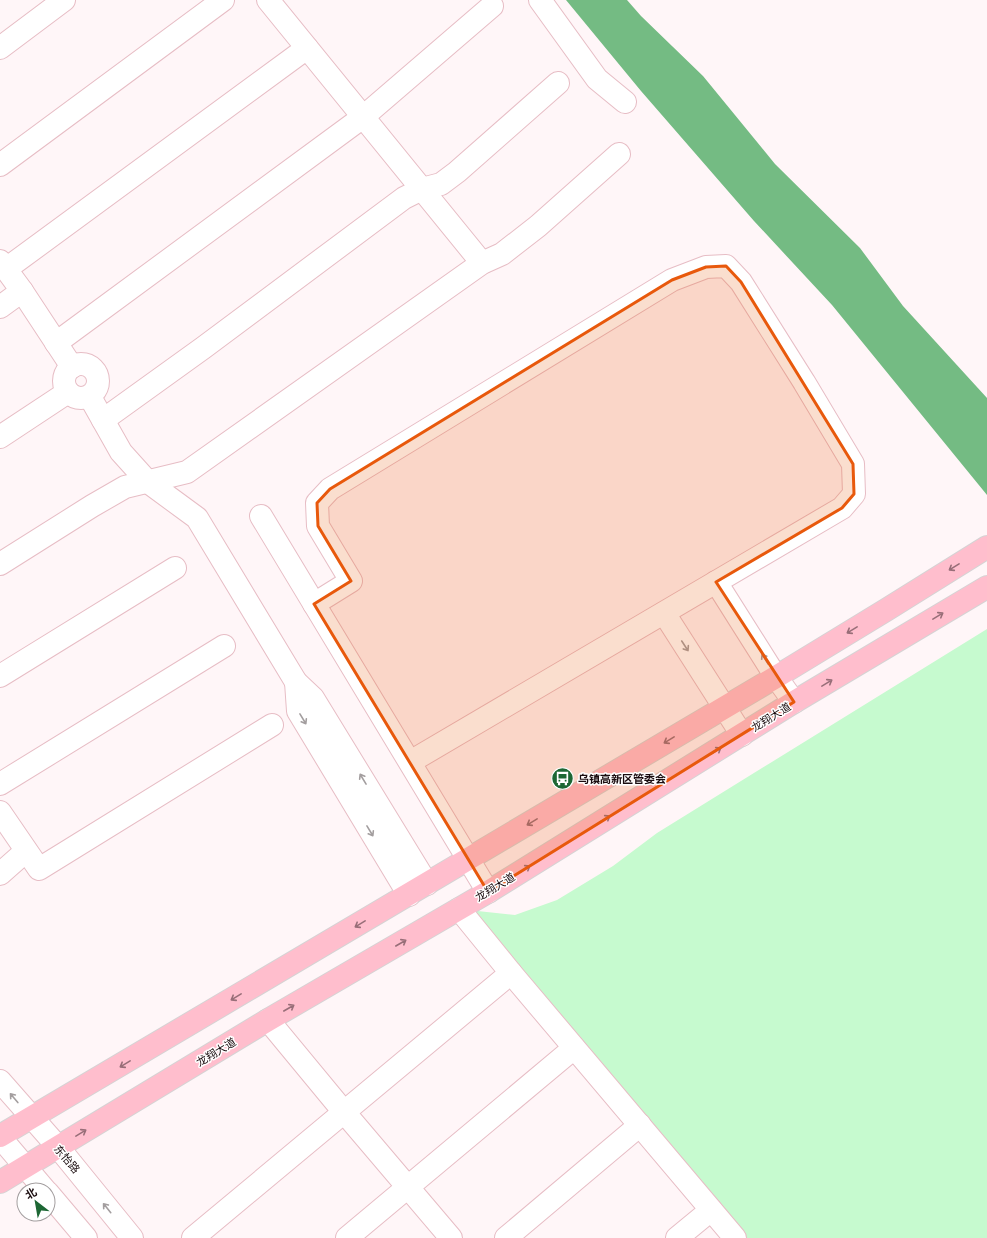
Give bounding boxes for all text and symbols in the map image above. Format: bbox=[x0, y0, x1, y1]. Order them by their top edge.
one-way arrow bbox=[948, 564, 960, 572]
one-way arrow bbox=[932, 612, 943, 620]
one-way arrow bbox=[846, 627, 858, 635]
one-way arrow bbox=[681, 640, 689, 651]
one-way arrow bbox=[760, 653, 768, 665]
one-way arrow bbox=[821, 679, 832, 687]
street label: 龙翔大道 bbox=[749, 700, 793, 735]
one-way arrow bbox=[300, 713, 308, 725]
one-way arrow bbox=[663, 737, 675, 745]
one-way arrow bbox=[710, 747, 721, 755]
bus stop icon: 乌镇高新区管委会 bbox=[549, 766, 575, 792]
one-way arrow bbox=[358, 773, 366, 785]
place label: 乌镇高新区管委会 bbox=[578, 773, 666, 786]
one-way arrow bbox=[600, 815, 611, 824]
one-way arrow bbox=[526, 818, 538, 826]
one-way arrow bbox=[367, 825, 375, 837]
one-way arrow bbox=[519, 865, 530, 873]
street label: 龙翔大道 bbox=[473, 871, 517, 904]
one-way arrow bbox=[354, 920, 366, 928]
one-way arrow bbox=[395, 938, 407, 946]
one-way arrow bbox=[230, 994, 242, 1002]
one-way arrow bbox=[283, 1004, 295, 1012]
street label: 龙翔大道 bbox=[194, 1036, 238, 1069]
one-way arrow bbox=[119, 1060, 131, 1068]
one-way arrow bbox=[10, 1092, 19, 1103]
one-way arrow bbox=[75, 1129, 86, 1137]
street label: 东怡路 bbox=[51, 1143, 82, 1176]
north arrow bbox=[16, 1182, 56, 1222]
text: 北 bbox=[23, 1185, 39, 1202]
one-way arrow bbox=[102, 1202, 111, 1213]

